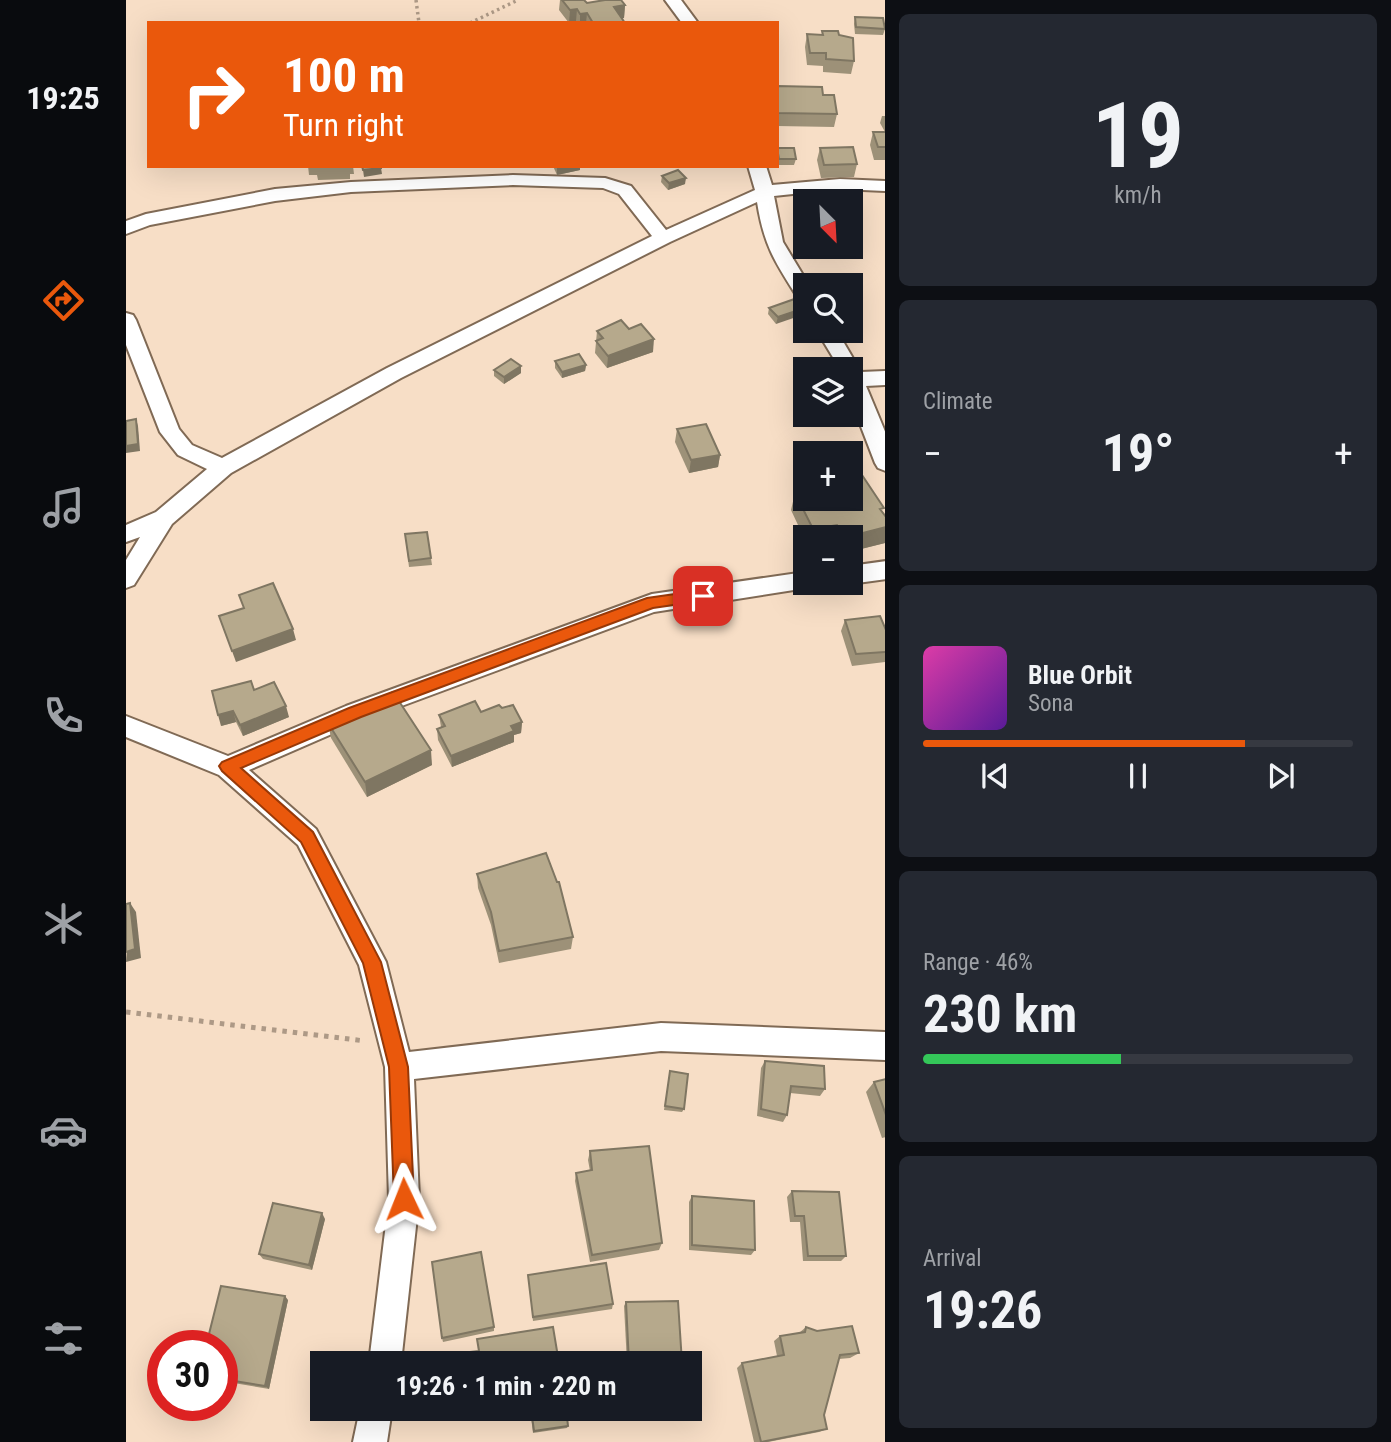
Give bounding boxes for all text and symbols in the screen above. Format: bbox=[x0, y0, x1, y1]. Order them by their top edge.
text: 100 m bbox=[283, 47, 405, 104]
icon: right bbox=[168, 49, 259, 140]
text: 19:25 bbox=[26, 79, 100, 117]
text: 19 bbox=[1092, 83, 1184, 189]
text: Turn right bbox=[283, 106, 404, 144]
text: km/h bbox=[1114, 182, 1162, 209]
north arrow bbox=[793, 189, 863, 259]
map controls bbox=[793, 189, 863, 595]
button: search bbox=[793, 273, 863, 343]
icon: directions bbox=[39, 276, 88, 325]
button: layers bbox=[793, 357, 863, 427]
text: Climate bbox=[923, 388, 993, 415]
text: 19° bbox=[1102, 423, 1174, 484]
text: − bbox=[923, 432, 942, 476]
text: + bbox=[1334, 432, 1353, 476]
button: + bbox=[793, 441, 863, 511]
icon: music bbox=[39, 483, 88, 532]
button: − bbox=[793, 525, 863, 595]
pin bbox=[673, 566, 733, 626]
icon: arrive bbox=[684, 577, 722, 615]
text: Blue Orbit bbox=[1028, 660, 1132, 690]
text: Sona bbox=[1028, 690, 1074, 717]
icon: phone bbox=[39, 691, 88, 740]
icon: previous bbox=[976, 757, 1014, 795]
icon: pause bbox=[1119, 757, 1157, 795]
icon: next bbox=[1262, 757, 1300, 795]
icon: climate bbox=[39, 899, 88, 948]
text: Range · 46% bbox=[923, 949, 1033, 976]
text: 230 km bbox=[923, 984, 1077, 1045]
icon: car bbox=[39, 1106, 88, 1155]
position arrow bbox=[367, 1162, 441, 1236]
text: Arrival bbox=[923, 1245, 982, 1272]
text: 19:26 bbox=[923, 1280, 1042, 1341]
icon: filters bbox=[39, 1314, 88, 1363]
speed limit sign: 30 bbox=[147, 1330, 238, 1421]
text: 19:26 · 1 min · 220 m bbox=[396, 1371, 616, 1401]

